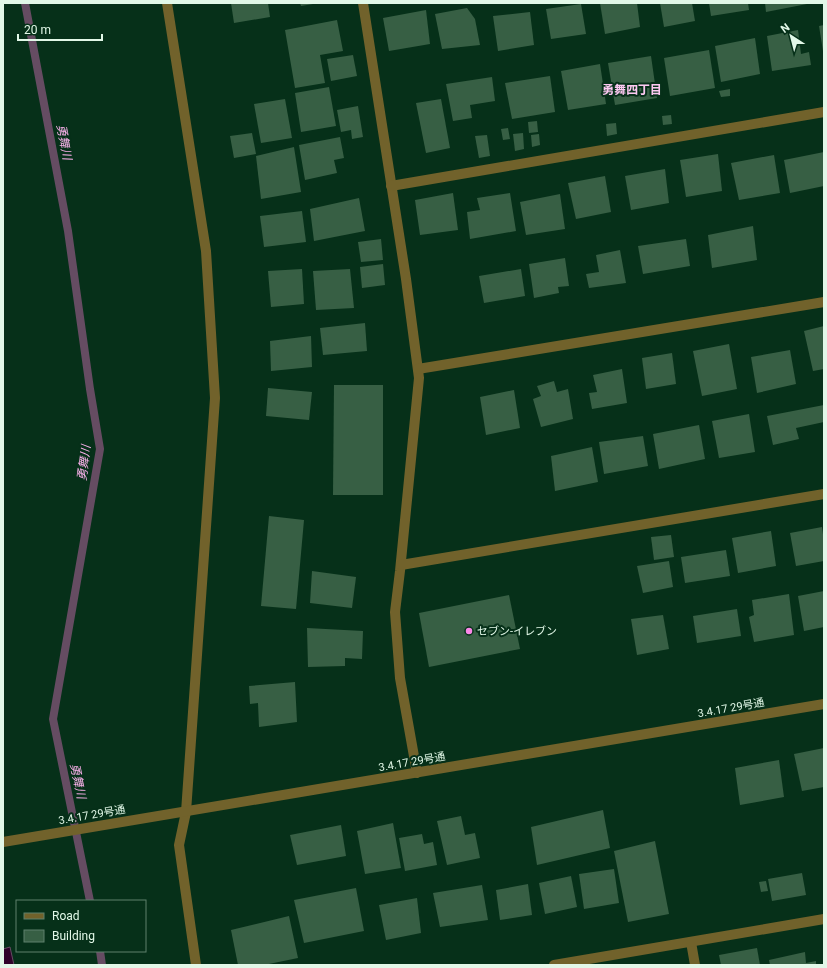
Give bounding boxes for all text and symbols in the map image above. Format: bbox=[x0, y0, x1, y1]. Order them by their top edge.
scale bar bbox=[18, 16, 102, 42]
north arrow bbox=[771, 16, 811, 56]
text: N bbox=[778, 21, 793, 36]
text: 20 m bbox=[24, 23, 51, 37]
district label: 勇舞四丁目 bbox=[602, 83, 662, 97]
water label: 勇舞川 bbox=[54, 123, 75, 163]
water label: 勇舞川 bbox=[75, 442, 93, 482]
place label: セブン-イレブン bbox=[477, 625, 557, 638]
marker: セブン-イレブン bbox=[464, 626, 474, 636]
street label: 3.4.17 29号通 bbox=[697, 696, 765, 720]
street label: 3.4.17 29号通 bbox=[378, 750, 446, 774]
water label: 勇舞川 bbox=[67, 762, 89, 802]
street label: 3.4.17 29号通 bbox=[58, 803, 126, 827]
legend bbox=[16, 900, 146, 952]
text: Road bbox=[52, 909, 80, 923]
text: Building bbox=[52, 929, 95, 943]

